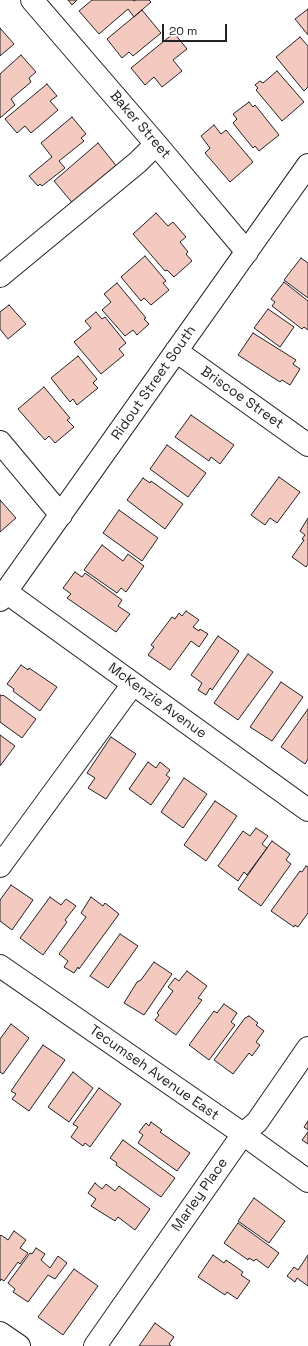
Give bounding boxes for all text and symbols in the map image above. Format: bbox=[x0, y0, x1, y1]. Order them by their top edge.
scale bar bbox=[164, 16, 229, 42]
text: 20 m bbox=[169, 23, 197, 39]
street label: Baker Street bbox=[106, 88, 174, 162]
street label: Ridout Street South bbox=[108, 323, 200, 443]
street label: Briscoe Street bbox=[197, 363, 287, 433]
street label: McKenzie Avenue bbox=[104, 660, 210, 742]
street label: Tecumseh Avenue East bbox=[86, 1022, 222, 1124]
street label: Marley Place bbox=[169, 1155, 231, 1235]

